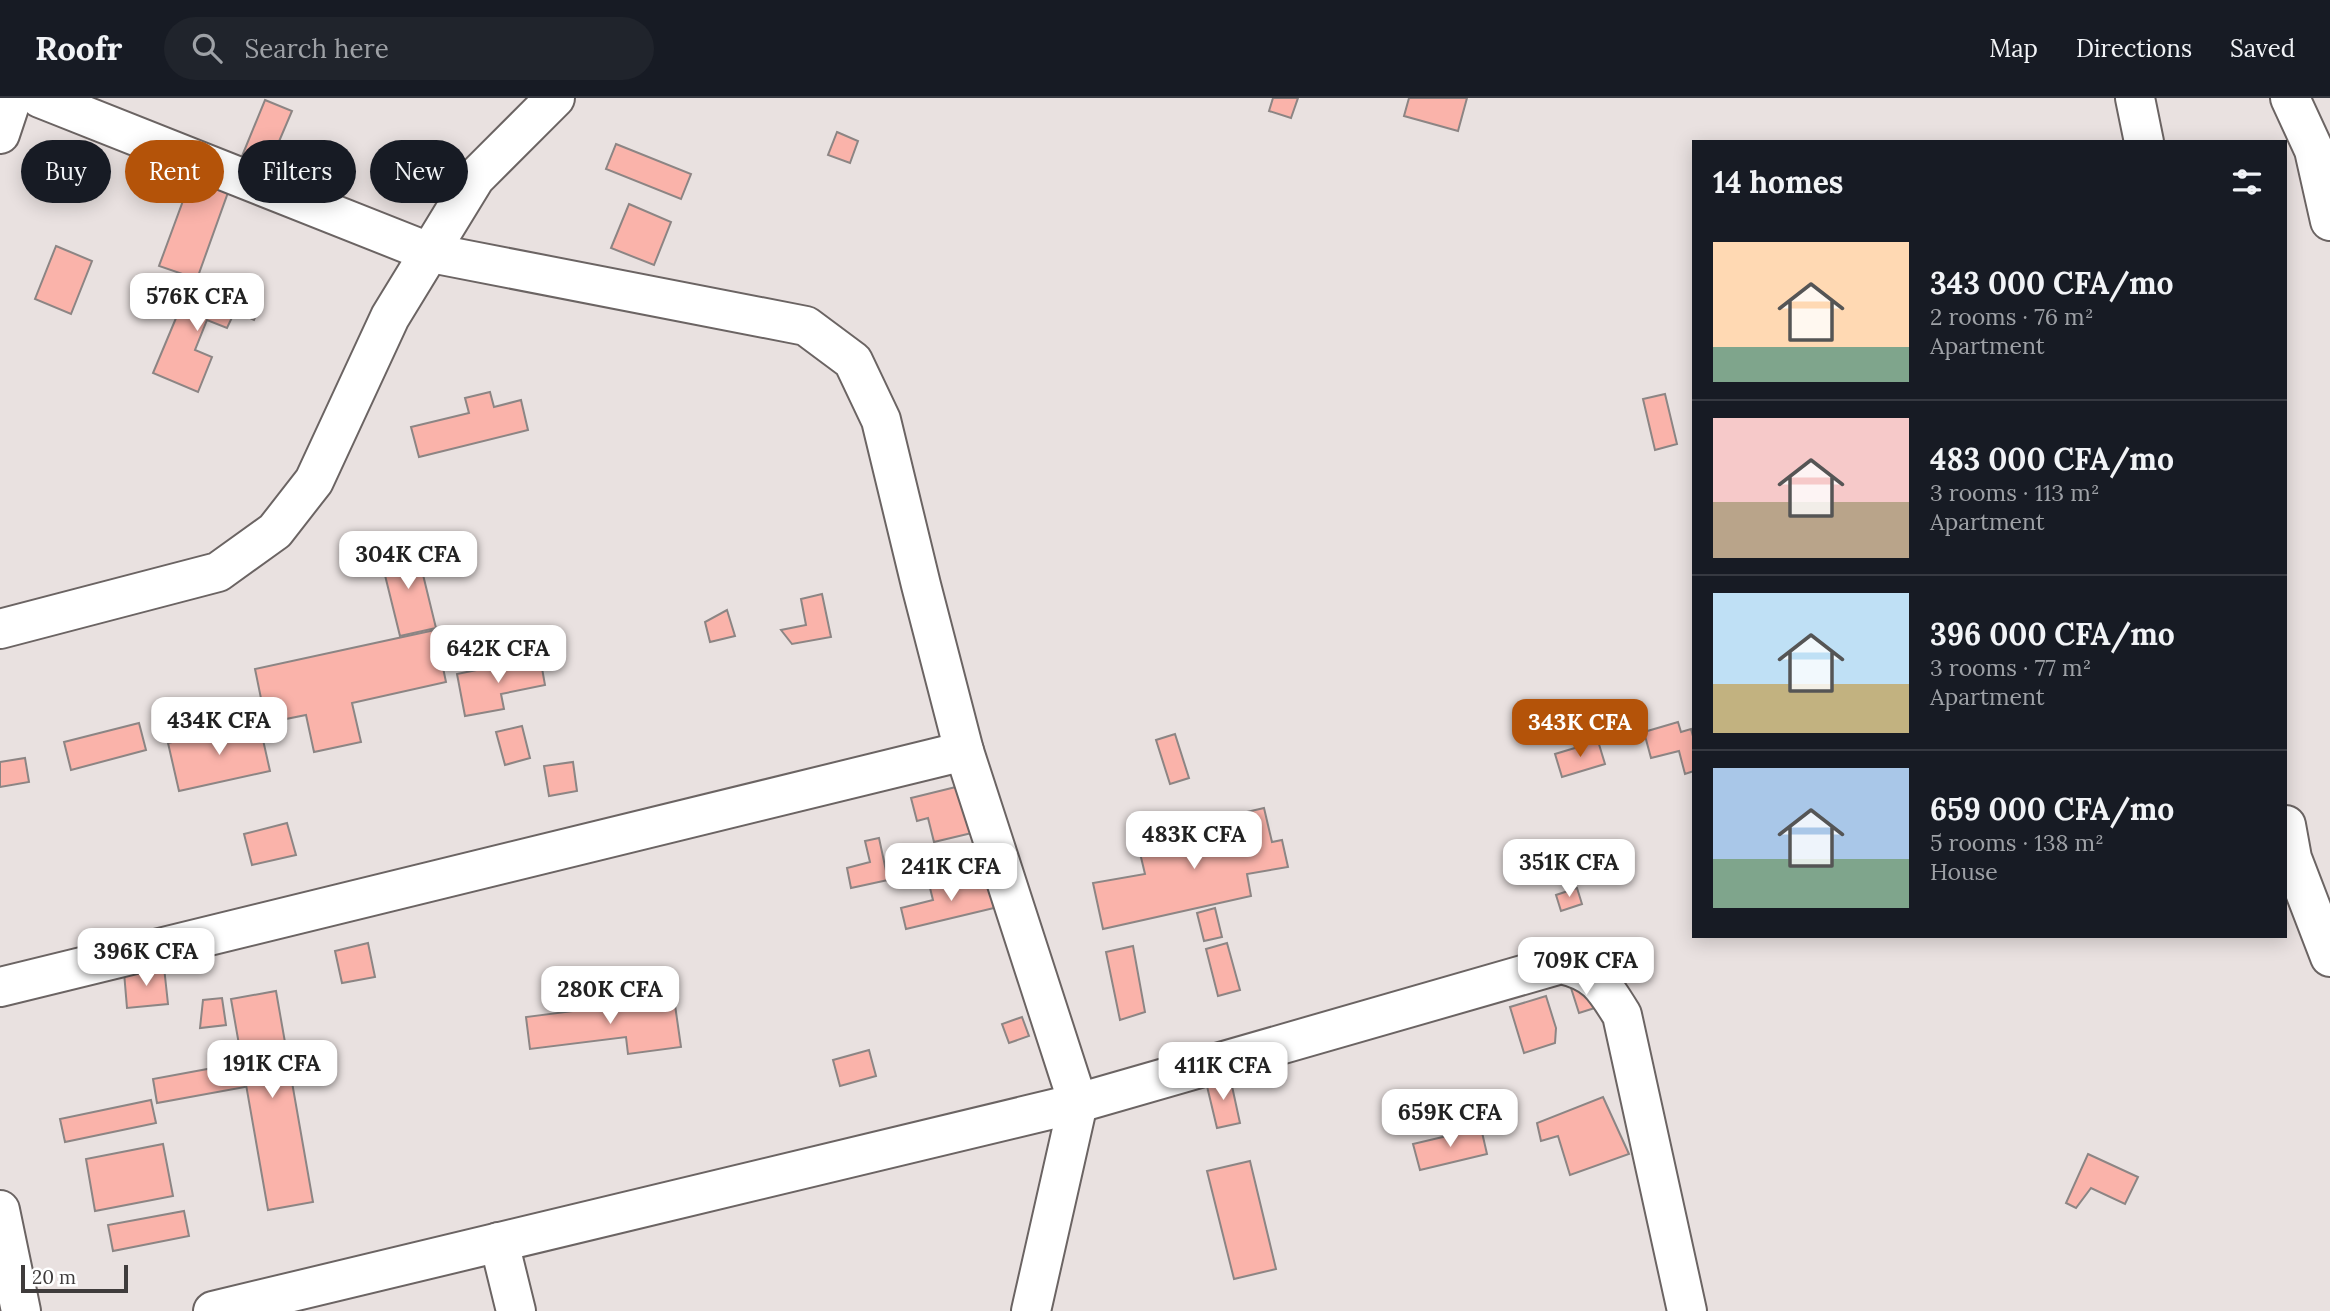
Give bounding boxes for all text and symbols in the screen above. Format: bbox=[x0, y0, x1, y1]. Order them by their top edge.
search box bbox=[164, 17, 654, 80]
text: Roofr bbox=[35, 27, 122, 69]
icon: search bbox=[188, 29, 226, 67]
text: Search here bbox=[244, 32, 389, 65]
text: Map bbox=[1989, 33, 2038, 64]
text: Directions bbox=[2076, 33, 2192, 64]
text: Saved bbox=[2230, 33, 2295, 64]
chip: Buy bbox=[21, 140, 111, 203]
chip: Rent bbox=[125, 140, 224, 203]
chip: Filters bbox=[238, 140, 356, 203]
chip: New bbox=[370, 140, 468, 203]
text: 14 homes bbox=[1713, 163, 1843, 201]
icon: filters bbox=[2228, 163, 2266, 201]
text: 343 000 CFA/mo bbox=[1930, 264, 2174, 302]
icon: home bbox=[1769, 270, 1853, 354]
pin: 576K CFA bbox=[125, 274, 269, 333]
text: 576K CFA bbox=[146, 281, 248, 310]
text: 2 rooms · 76 m² bbox=[1930, 302, 2094, 331]
text: Apartment bbox=[1930, 331, 2045, 360]
text: 483 000 CFA/mo bbox=[1930, 440, 2174, 478]
icon: home bbox=[1769, 446, 1853, 530]
text: 3 rooms · 113 m² bbox=[1930, 478, 2100, 507]
text: Apartment bbox=[1930, 507, 2045, 536]
pin: 304K CFA bbox=[336, 532, 480, 591]
text: 304K CFA bbox=[355, 539, 461, 568]
text: 396 000 CFA/mo bbox=[1930, 615, 2175, 653]
icon: home bbox=[1769, 621, 1853, 705]
pin: 642K CFA bbox=[426, 626, 570, 685]
text: 642K CFA bbox=[446, 633, 550, 662]
text: 3 rooms · 77 m² bbox=[1930, 653, 2091, 682]
text: Apartment bbox=[1930, 682, 2045, 711]
pin: 434K CFA bbox=[147, 698, 291, 757]
pin: 343K CFA bbox=[1508, 700, 1652, 759]
text: 434K CFA bbox=[167, 705, 271, 734]
text: 343K CFA bbox=[1528, 707, 1632, 736]
text: 659 000 CFA/mo bbox=[1930, 790, 2174, 828]
icon: home bbox=[1769, 796, 1853, 880]
pin: 483K CFA bbox=[1122, 812, 1266, 871]
text: 483K CFA bbox=[1142, 819, 1246, 848]
text: 5 rooms · 138 m² bbox=[1930, 828, 2104, 857]
pin: 351K CFA bbox=[1497, 840, 1641, 899]
pin: 241K CFA bbox=[879, 844, 1023, 903]
text: 351K CFA bbox=[1519, 847, 1619, 876]
text: 241K CFA bbox=[901, 851, 1001, 880]
text: House bbox=[1930, 857, 1998, 886]
pin: 396K CFA bbox=[74, 928, 218, 988]
text: 396K CFA bbox=[94, 936, 198, 965]
pin: 709K CFA bbox=[1514, 937, 1658, 997]
text: 709K CFA bbox=[1534, 945, 1638, 974]
pin: 280K CFA bbox=[538, 967, 682, 1026]
text: 280K CFA bbox=[557, 974, 663, 1003]
pin: 191K CFA bbox=[200, 1040, 344, 1100]
pin: 411K CFA bbox=[1151, 1042, 1295, 1102]
text: 191K CFA bbox=[223, 1048, 321, 1077]
text: 411K CFA bbox=[1175, 1050, 1271, 1079]
pin: 659K CFA bbox=[1378, 1090, 1522, 1149]
text: 659K CFA bbox=[1398, 1097, 1502, 1126]
scale bar bbox=[21, 1262, 128, 1294]
text: 20 m bbox=[32, 1265, 76, 1289]

